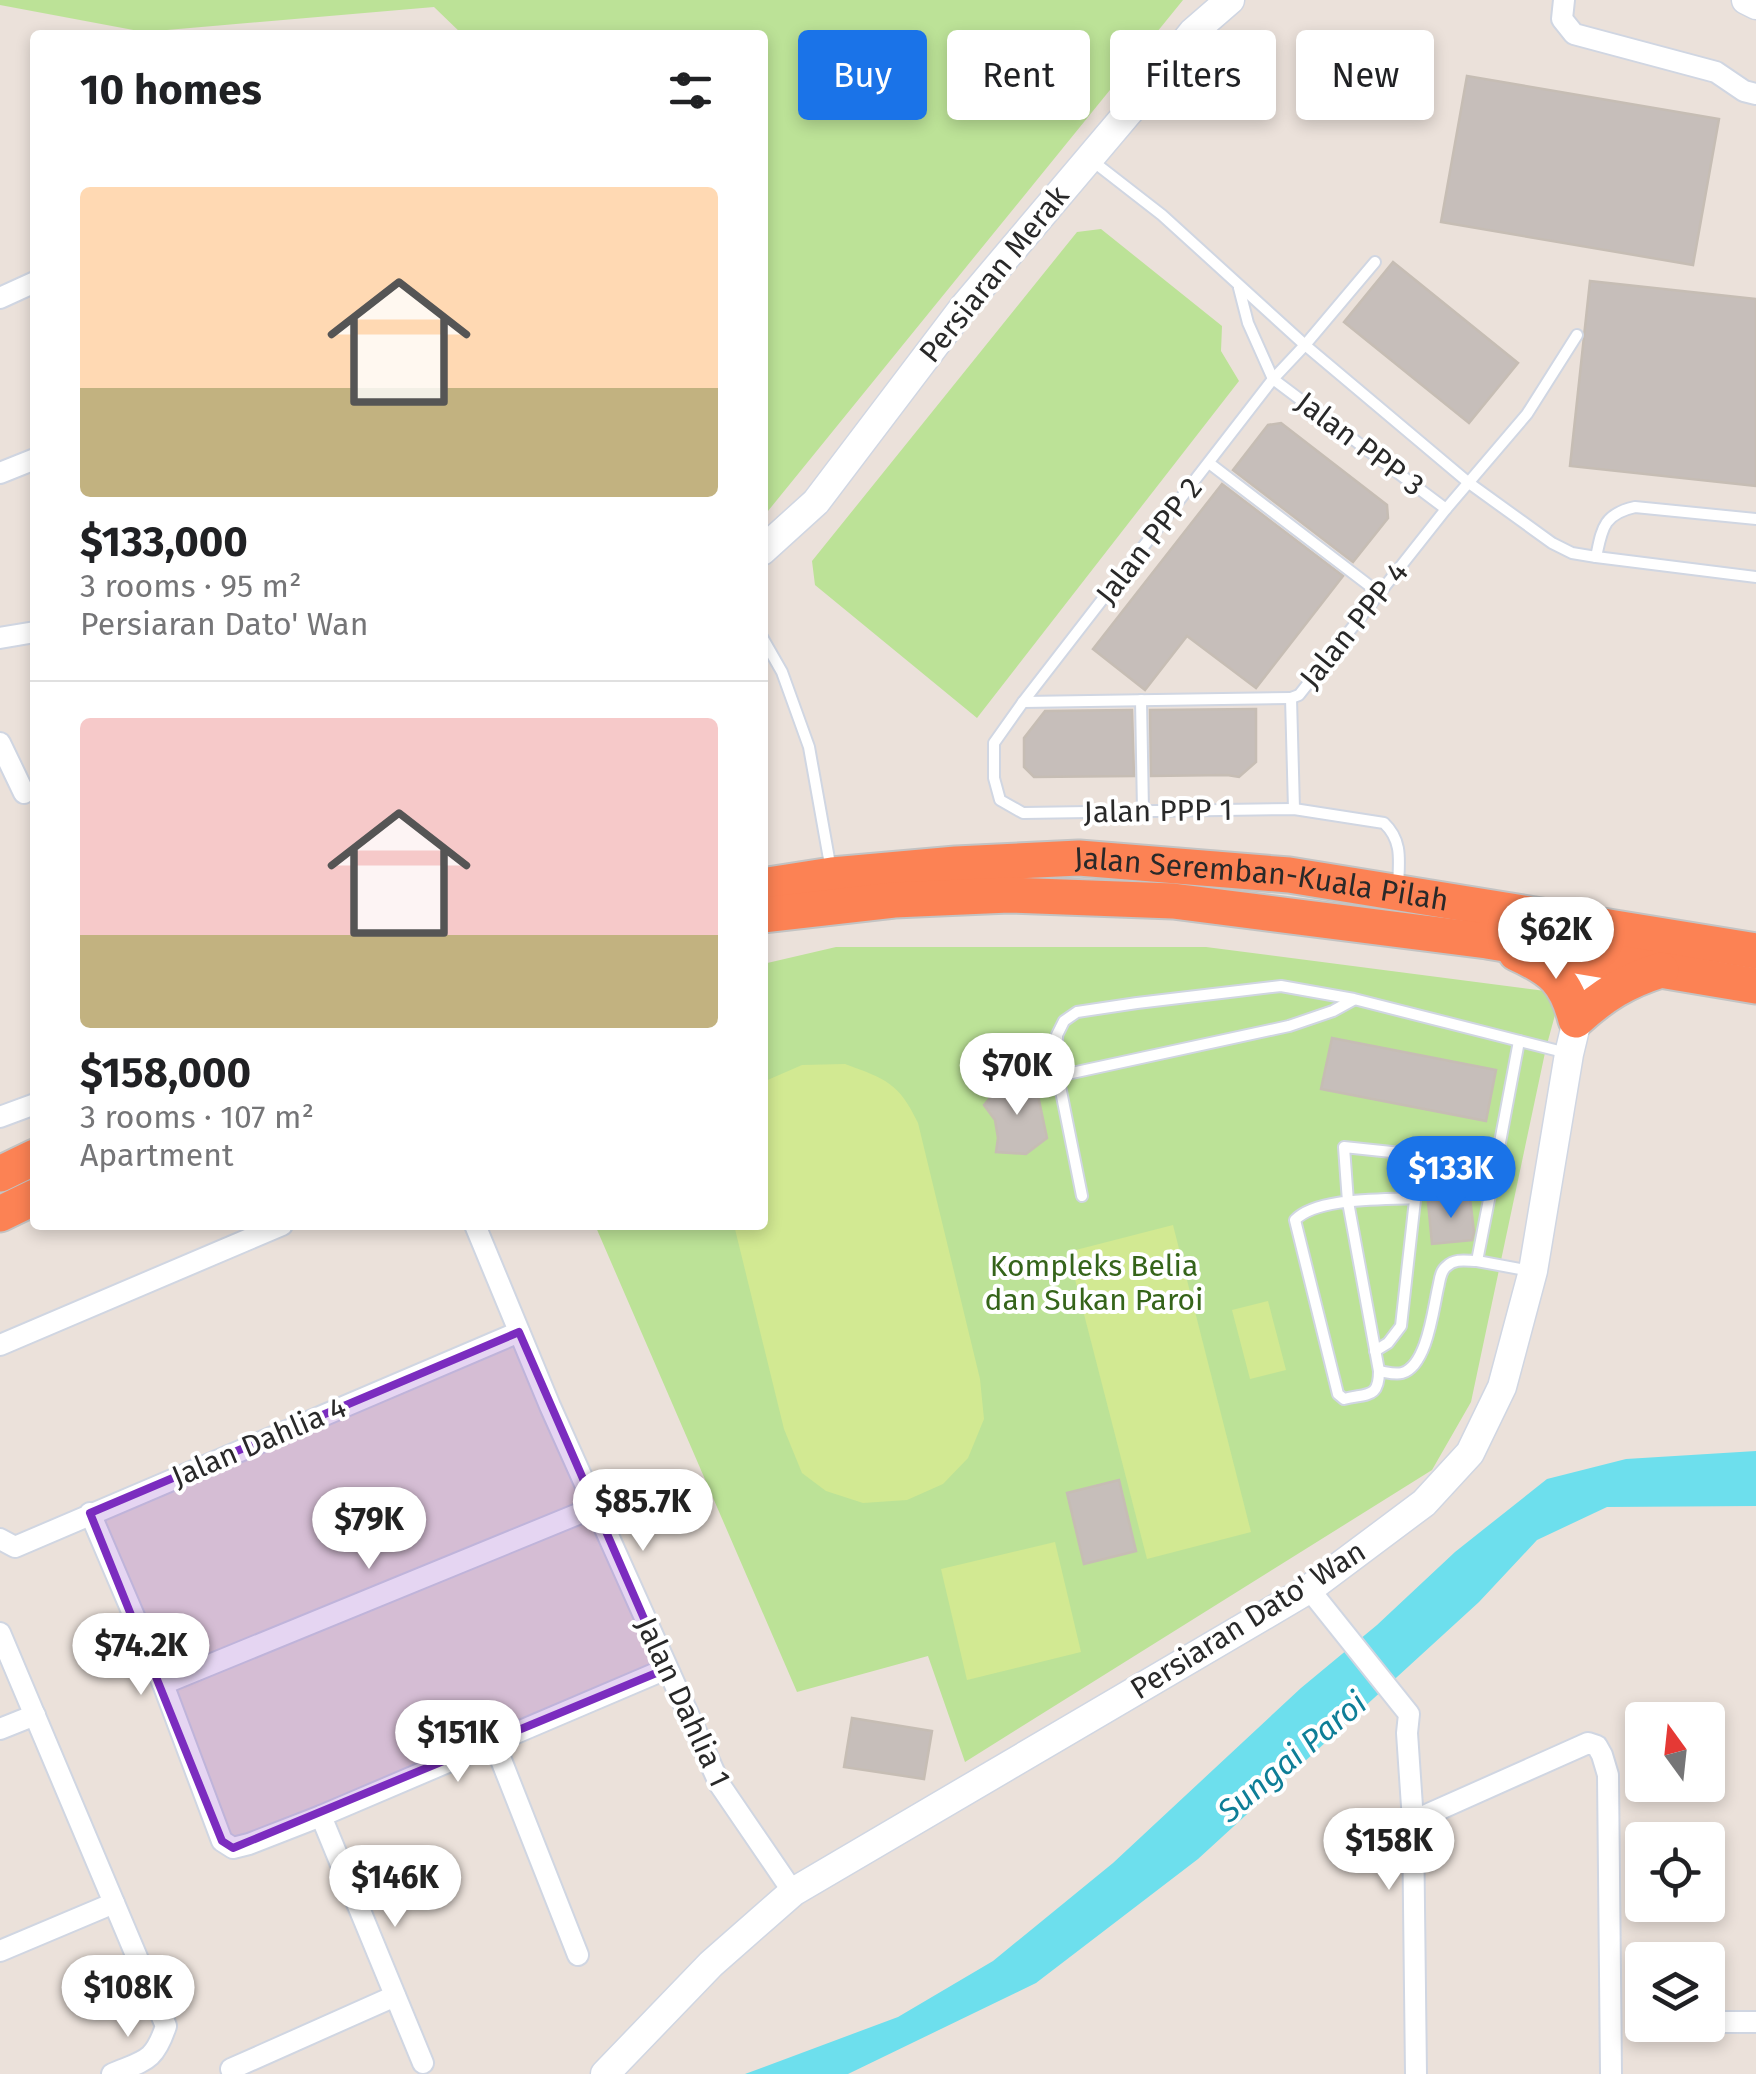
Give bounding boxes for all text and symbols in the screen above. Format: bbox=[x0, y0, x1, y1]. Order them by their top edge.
chip: Buy bbox=[798, 30, 927, 120]
chip: Rent bbox=[947, 30, 1090, 120]
chip: Filters bbox=[1110, 30, 1276, 120]
chip: New bbox=[1296, 30, 1434, 120]
icon: filters bbox=[663, 63, 718, 118]
text: 10 homes bbox=[80, 65, 262, 115]
street label: Persiaran Merak bbox=[912, 178, 1077, 370]
icon: home bbox=[309, 252, 489, 432]
street label: Jalan PPP 3 bbox=[1289, 384, 1431, 504]
street label: Jalan PPP 2 bbox=[1088, 471, 1210, 611]
text: $133,000 bbox=[80, 517, 248, 567]
street label: Jalan PPP 4 bbox=[1292, 555, 1416, 695]
text: 3 rooms · 95 m² bbox=[80, 567, 302, 605]
text: Persiaran Dato' Wan bbox=[80, 605, 368, 643]
icon: home bbox=[309, 783, 489, 963]
street label: Jalan PPP 1 bbox=[1083, 792, 1233, 830]
street label: Jalan Seremban-Kuala Pilah bbox=[1073, 840, 1451, 919]
pin: $62K bbox=[1497, 897, 1615, 982]
text: $62K bbox=[1520, 910, 1592, 948]
pin: $70K bbox=[958, 1033, 1076, 1118]
text: $70K bbox=[982, 1046, 1052, 1084]
text: $158,000 bbox=[80, 1048, 251, 1098]
text: 3 rooms · 107 m² bbox=[80, 1098, 314, 1136]
text: Apartment bbox=[80, 1136, 234, 1174]
pin: $133K bbox=[1381, 1136, 1521, 1221]
text: $133K bbox=[1409, 1149, 1493, 1187]
park label: Kompleks Belia dan Sukan Paroi bbox=[984, 1248, 1204, 1318]
street label: Jalan Dahlia 4 bbox=[166, 1389, 352, 1495]
pin: $85.7K bbox=[562, 1469, 724, 1554]
text: $85.7K bbox=[595, 1482, 691, 1520]
pin: $79K bbox=[310, 1487, 428, 1572]
text: $79K bbox=[334, 1500, 404, 1538]
street label: Persiaran Dato' Wan bbox=[1124, 1533, 1372, 1707]
street label: Jalan Dahlia 1 bbox=[628, 1611, 738, 1793]
pin: $74.2K bbox=[60, 1613, 222, 1698]
text: $74.2K bbox=[94, 1626, 188, 1664]
water label: Sungai Paroi bbox=[1209, 1684, 1374, 1831]
pin: $151K bbox=[388, 1700, 528, 1785]
north arrow bbox=[1625, 1702, 1725, 1802]
map controls bbox=[1625, 1702, 1725, 2042]
text: $151K bbox=[417, 1713, 499, 1751]
pin: $158K bbox=[1319, 1808, 1459, 1893]
text: $158K bbox=[1345, 1821, 1433, 1859]
button: locate bbox=[1625, 1822, 1725, 1922]
pin: $146K bbox=[325, 1845, 465, 1930]
text: $146K bbox=[351, 1858, 439, 1896]
button: layers bbox=[1625, 1942, 1725, 2042]
pin: $108K bbox=[58, 1955, 198, 2040]
text: $108K bbox=[84, 1968, 172, 2006]

